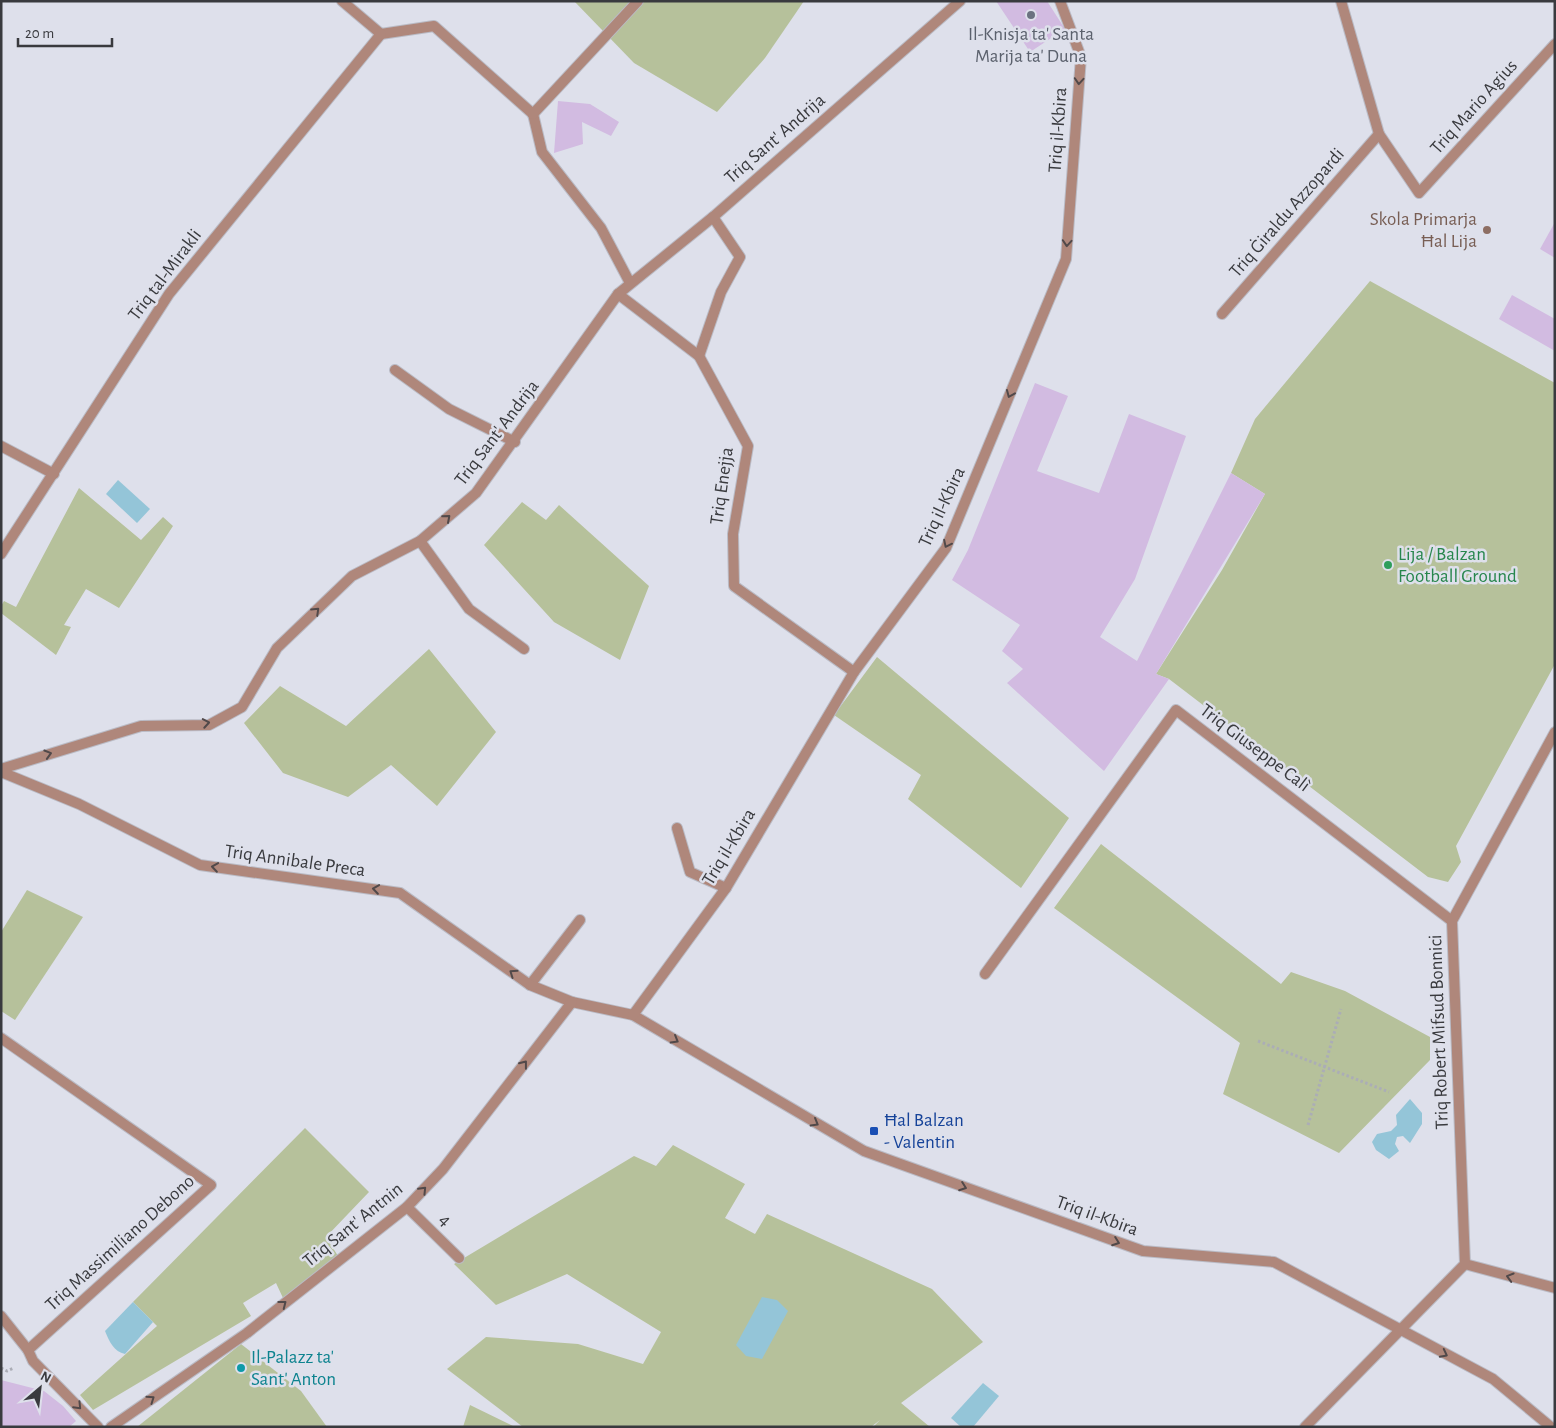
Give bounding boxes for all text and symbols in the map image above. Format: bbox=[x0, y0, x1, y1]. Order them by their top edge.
marker: Il-Knisja ta' Santa Marija ta' Duna bbox=[1025, 9, 1037, 21]
scale bar bbox=[18, 15, 111, 47]
place label: Il-Knisja ta' Santa Marija ta' Duna bbox=[968, 25, 1094, 66]
text: 20 m bbox=[25, 26, 54, 41]
street label: Triq Mario Agius bbox=[1427, 56, 1521, 158]
one-way arrow bbox=[1074, 77, 1085, 85]
street label: Triq il-Kbira bbox=[1046, 86, 1070, 173]
street label: Triq Sant' Andrija bbox=[721, 90, 829, 188]
street label: Triq Ġiraldu Azzopardi bbox=[1224, 143, 1348, 281]
place label: Skola Primarja Ħal Lija bbox=[1370, 210, 1477, 251]
marker: Skola Primarja Ħal Lija bbox=[1481, 224, 1493, 236]
street label: Triq tal-Mirakli bbox=[125, 226, 205, 324]
one-way arrow bbox=[1062, 239, 1073, 247]
street label: Triq Sant' Andrija bbox=[451, 377, 543, 489]
one-way arrow bbox=[1006, 389, 1016, 398]
street label: Triq Enejja bbox=[707, 446, 737, 526]
street label: Triq il-Kbira bbox=[915, 464, 969, 550]
one-way arrow bbox=[442, 515, 451, 524]
one-way arrow bbox=[943, 539, 953, 548]
place label: Lija / Balzan Football Ground bbox=[1398, 545, 1517, 586]
marker: Lija / Balzan Football Ground bbox=[1382, 559, 1394, 571]
one-way arrow bbox=[310, 608, 319, 617]
street label: Triq Giuseppe Calì bbox=[1196, 701, 1314, 796]
one-way arrow bbox=[201, 719, 210, 729]
one-way arrow bbox=[43, 750, 51, 760]
street label: Triq il-Kbira bbox=[699, 805, 759, 889]
street label: Triq Annibale Preca bbox=[223, 842, 367, 880]
one-way arrow bbox=[211, 862, 219, 873]
one-way arrow bbox=[372, 885, 381, 895]
street label: Triq Robert Mifsud Bonnici bbox=[1426, 934, 1452, 1130]
one-way arrow bbox=[509, 970, 519, 979]
one-way arrow bbox=[669, 1034, 678, 1044]
one-way arrow bbox=[519, 1061, 527, 1070]
place label: Ħal Balzan - Valentin bbox=[884, 1111, 964, 1152]
one-way arrow bbox=[809, 1116, 818, 1126]
marker: Ħal Balzan - Valentin bbox=[868, 1125, 880, 1137]
street label: Triq Massimiliano Debono bbox=[42, 1171, 198, 1315]
street label: Triq Sant' Antnin bbox=[300, 1179, 406, 1271]
one-way arrow bbox=[959, 1181, 967, 1191]
one-way arrow bbox=[417, 1187, 426, 1196]
street label: Triq il-Kbira bbox=[1053, 1192, 1141, 1240]
street label: 4 bbox=[435, 1210, 455, 1230]
one-way arrow bbox=[1112, 1236, 1120, 1246]
one-way arrow bbox=[1506, 1272, 1514, 1282]
one-way arrow bbox=[277, 1301, 286, 1309]
place label: Il-Palazz ta' Sant' Anton bbox=[251, 1348, 336, 1389]
one-way arrow bbox=[1438, 1348, 1447, 1358]
marker: Il-Palazz ta' Sant' Anton bbox=[235, 1362, 247, 1374]
north arrow bbox=[15, 1363, 65, 1413]
text: N bbox=[38, 1369, 53, 1386]
one-way arrow bbox=[146, 1396, 155, 1405]
one-way arrow bbox=[72, 1400, 81, 1409]

